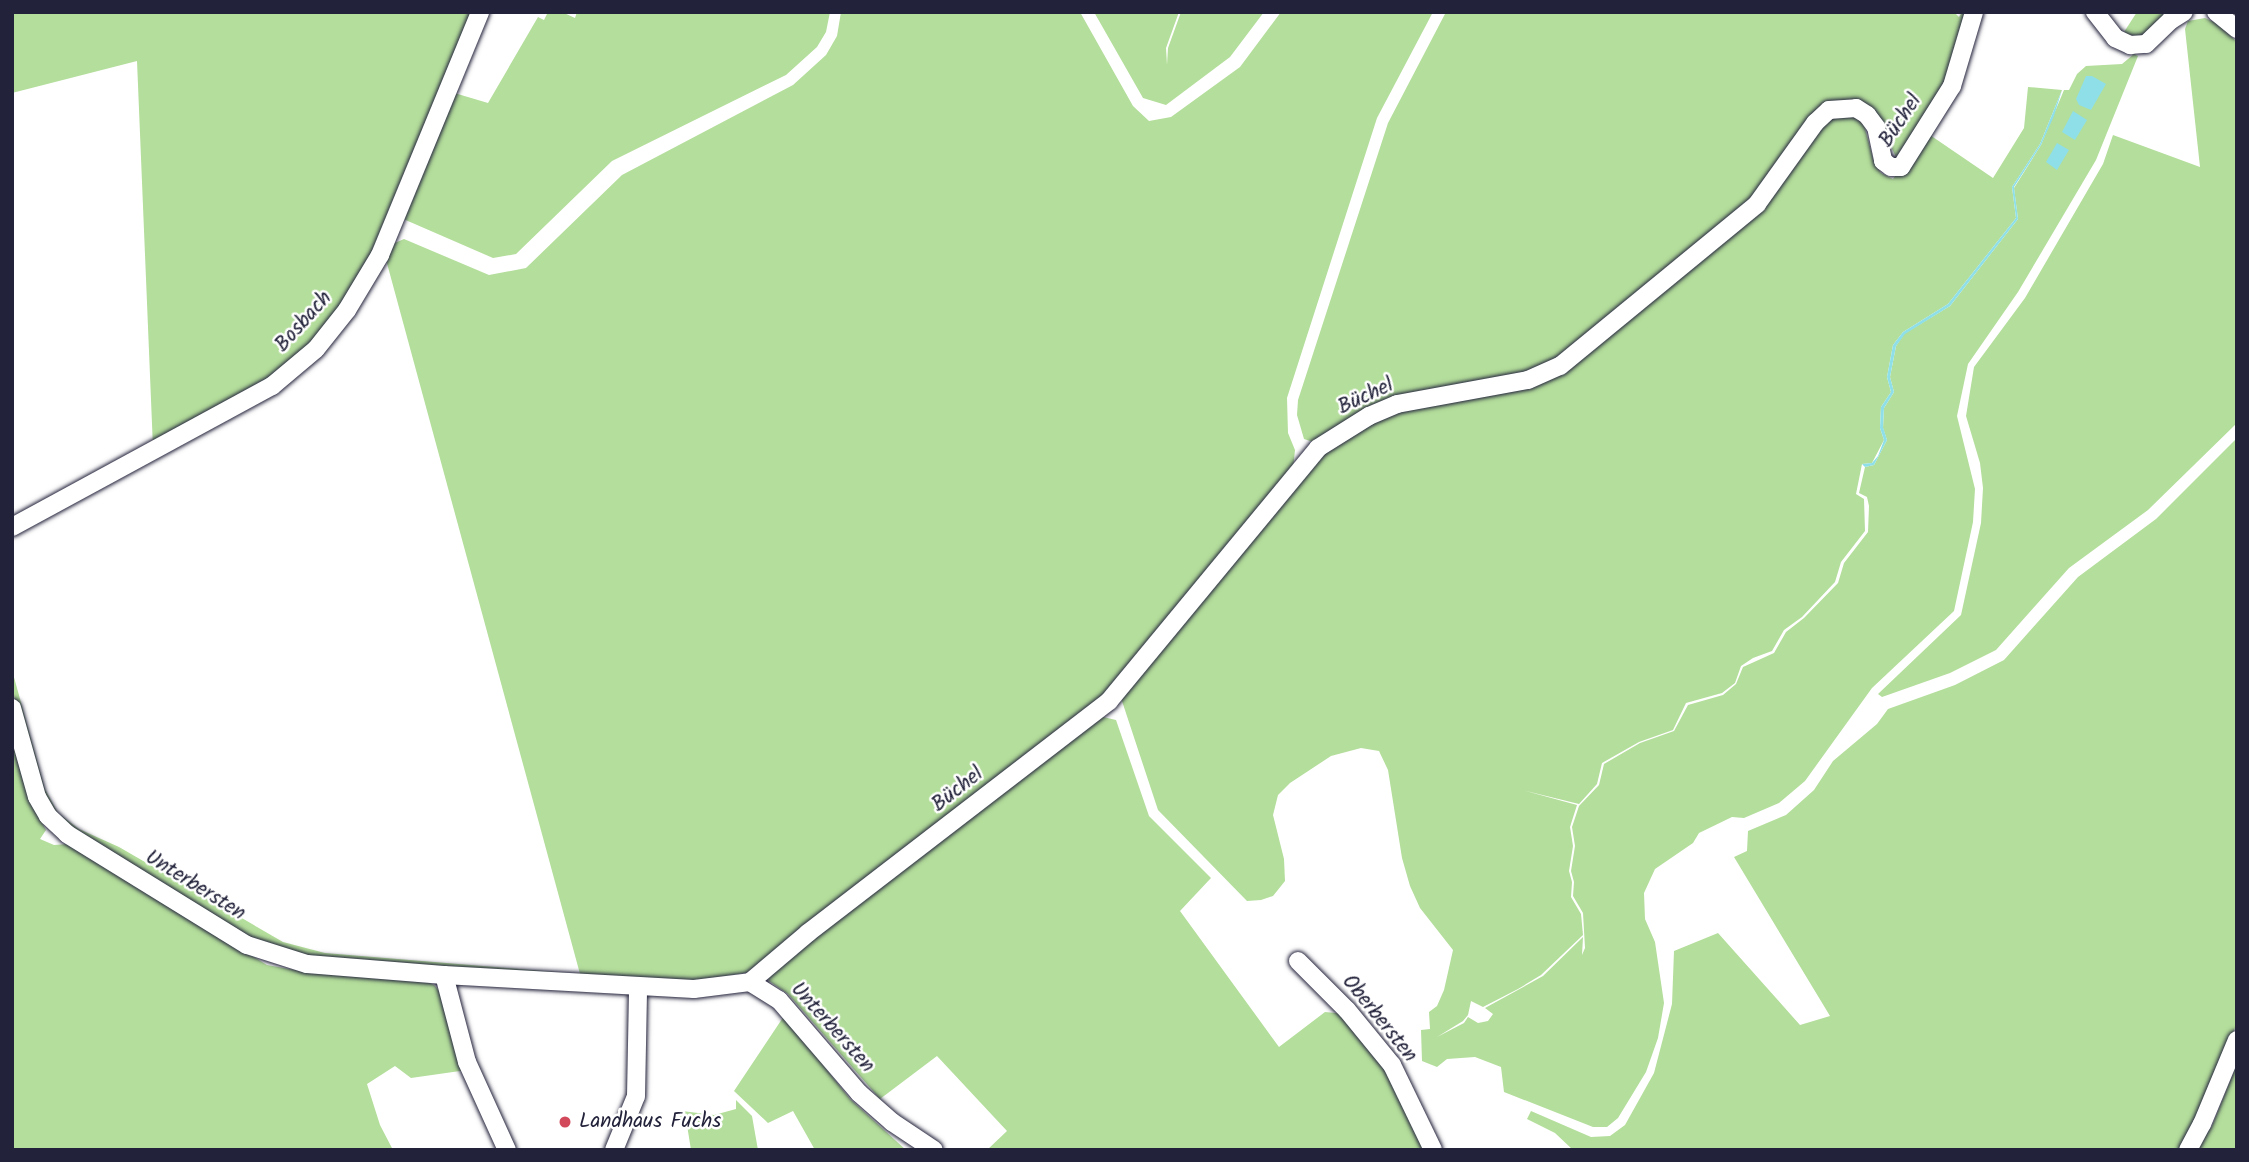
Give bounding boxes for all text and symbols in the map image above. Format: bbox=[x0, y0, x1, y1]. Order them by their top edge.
street label: Büchel bbox=[1874, 90, 1928, 152]
street label: Bosbach bbox=[270, 286, 338, 358]
street label: Büchel bbox=[1334, 373, 1398, 421]
street label: Büchel bbox=[927, 762, 989, 818]
street label: Unterbersten bbox=[140, 845, 250, 927]
street label: Oberbersten bbox=[1336, 970, 1422, 1068]
street label: Unterbersten bbox=[785, 977, 879, 1079]
place label: Landhaus Fuchs bbox=[579, 1109, 721, 1135]
marker: Landhaus Fuchs bbox=[557, 1114, 573, 1130]

